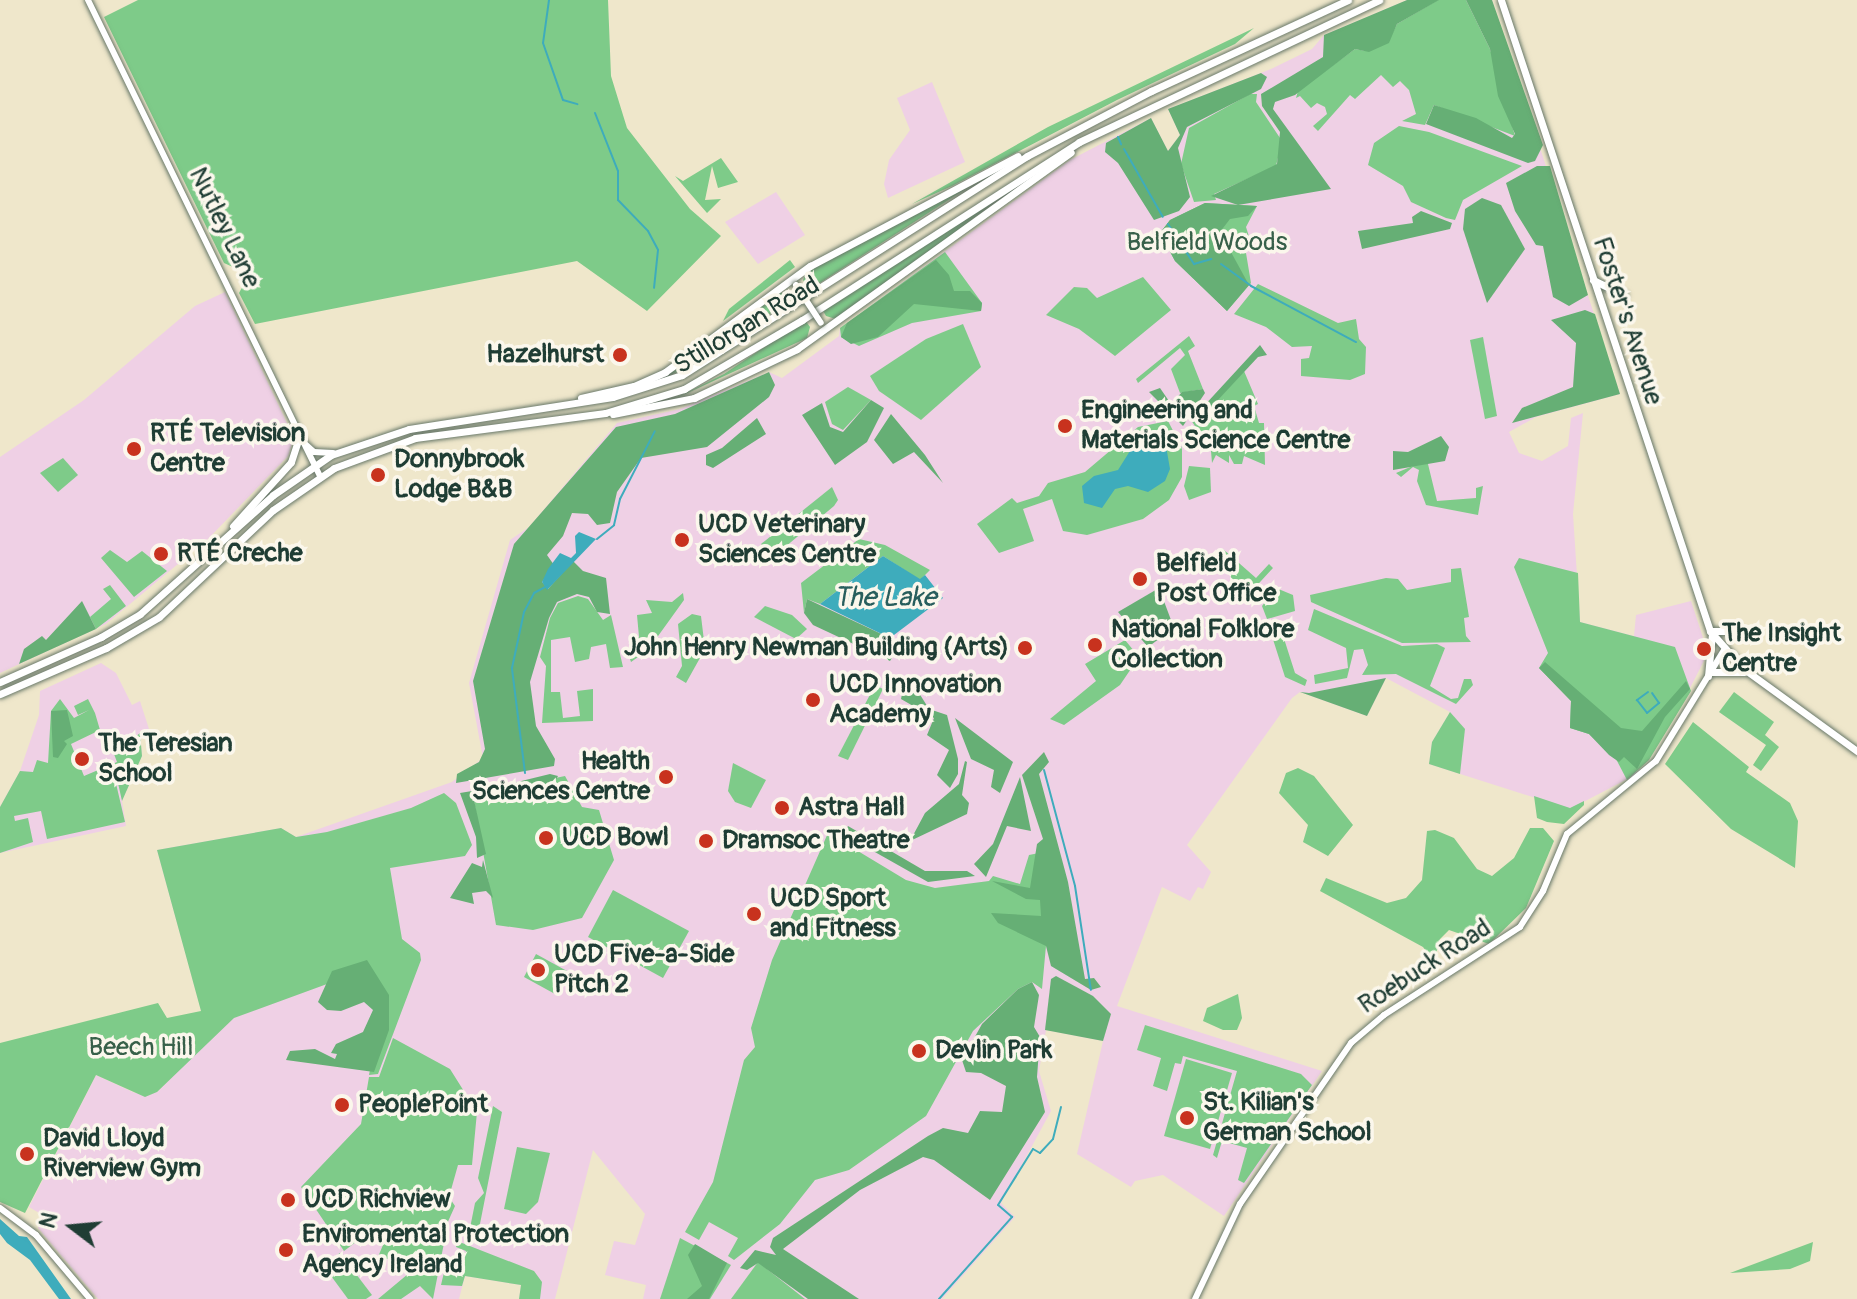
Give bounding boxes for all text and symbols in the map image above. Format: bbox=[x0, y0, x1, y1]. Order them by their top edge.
street label: Nutley Lane bbox=[181, 163, 267, 293]
park label: Belfield Woods bbox=[1127, 227, 1287, 259]
street label: Foster's Avenue bbox=[1585, 233, 1669, 409]
street label: Stillorgan Road bbox=[668, 270, 826, 382]
place label: Hazelhurst bbox=[486, 339, 604, 371]
marker: Hazelhurst bbox=[611, 346, 629, 364]
place label: Engineering and Materials Science Centre bbox=[1081, 395, 1350, 456]
marker: Engineering and Materials Science Centre bbox=[1056, 417, 1074, 435]
place label: RTÉ Television Centre bbox=[150, 418, 305, 480]
marker: RTÉ Television Centre bbox=[125, 440, 143, 458]
place label: Donnybrook Lodge B&B bbox=[394, 444, 524, 506]
marker: Donnybrook Lodge B&B bbox=[369, 466, 387, 484]
place label: UCD Veterinary Sciences Centre bbox=[698, 509, 876, 570]
marker: UCD Veterinary Sciences Centre bbox=[673, 531, 691, 549]
place label: RTÉ Creche bbox=[177, 538, 303, 570]
marker: RTÉ Creche bbox=[152, 545, 170, 563]
place label: Belfield Post Office bbox=[1156, 548, 1276, 610]
marker: Belfield Post Office bbox=[1131, 570, 1149, 588]
water label: The Lake bbox=[834, 581, 936, 615]
place label: National Folklore Collection bbox=[1111, 614, 1294, 676]
place label: The Insight Centre bbox=[1722, 618, 1841, 680]
place label: John Henry Newman Building (Arts) bbox=[624, 632, 1009, 664]
marker: National Folklore Collection bbox=[1086, 636, 1104, 654]
marker: The Insight Centre bbox=[1693, 638, 1715, 660]
marker: John Henry Newman Building (Arts) bbox=[1016, 639, 1034, 657]
place label: UCD Innovation Academy bbox=[829, 669, 1002, 730]
marker: UCD Innovation Academy bbox=[804, 691, 822, 709]
place label: The Teresian School bbox=[98, 728, 233, 790]
place label: Health Sciences Centre bbox=[472, 746, 650, 808]
marker: The Teresian School bbox=[73, 750, 91, 768]
marker: Health Sciences Centre bbox=[657, 768, 675, 786]
place label: Astra Hall bbox=[798, 792, 905, 824]
marker: Astra Hall bbox=[773, 799, 791, 817]
place label: UCD Bowl bbox=[562, 822, 669, 854]
place label: Dramsoc Theatre bbox=[722, 825, 910, 857]
marker: UCD Bowl bbox=[537, 829, 555, 847]
marker: Dramsoc Theatre bbox=[697, 832, 715, 850]
place label: UCD Sport and Fitness bbox=[770, 883, 896, 944]
marker: UCD Sport and Fitness bbox=[745, 905, 763, 923]
street label: Roebuck Road bbox=[1353, 913, 1497, 1021]
place label: UCD Five-a-Side Pitch 2 bbox=[554, 939, 734, 1000]
marker: UCD Five-a-Side Pitch 2 bbox=[529, 961, 547, 979]
park label: Beech Hill bbox=[89, 1032, 193, 1064]
place label: Devlin Park bbox=[935, 1035, 1052, 1067]
marker: Devlin Park bbox=[910, 1042, 928, 1060]
place label: St. Kilian's German School bbox=[1203, 1087, 1372, 1148]
place label: PeoplePoint bbox=[358, 1089, 488, 1121]
marker: PeoplePoint bbox=[333, 1096, 351, 1114]
marker: St. Kilian's German School bbox=[1178, 1109, 1196, 1127]
place label: David Lloyd Riverview Gym bbox=[43, 1123, 201, 1184]
marker: David Lloyd Riverview Gym bbox=[18, 1145, 36, 1163]
place label: UCD Richview bbox=[304, 1184, 451, 1216]
north arrow bbox=[32, 1187, 112, 1267]
marker: UCD Richview bbox=[279, 1191, 297, 1209]
text: N bbox=[33, 1209, 64, 1231]
place label: Enviromental Protection Agency Ireland bbox=[302, 1219, 569, 1280]
marker: Enviromental Protection Agency Ireland bbox=[277, 1241, 295, 1259]

